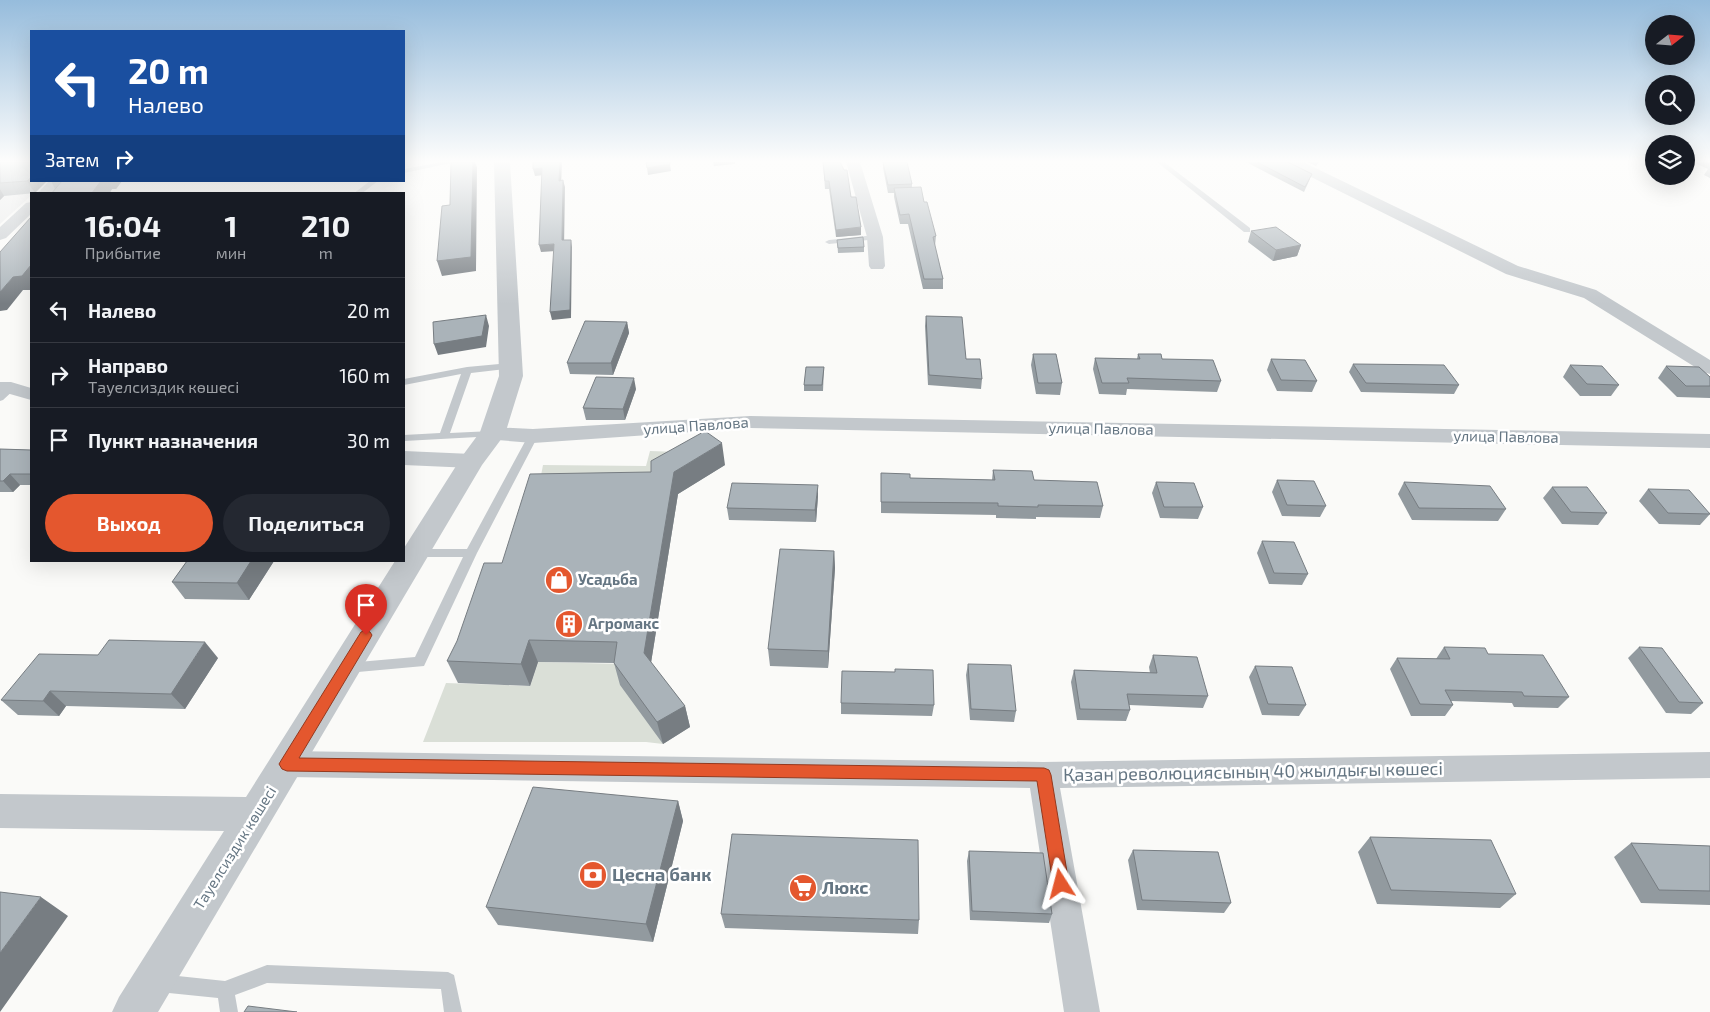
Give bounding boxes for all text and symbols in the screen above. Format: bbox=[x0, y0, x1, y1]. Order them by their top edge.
north arrow bbox=[1645, 15, 1695, 65]
map controls bbox=[1645, 15, 1695, 185]
text: 20 m bbox=[128, 49, 209, 91]
icon: left bbox=[45, 50, 110, 115]
button: search bbox=[1645, 75, 1695, 125]
text: Налево bbox=[128, 91, 204, 117]
button: layers bbox=[1645, 135, 1695, 185]
icon: right bbox=[110, 145, 138, 173]
text: Затем bbox=[45, 148, 100, 171]
text: 16:04 bbox=[85, 207, 161, 243]
text: 1 bbox=[225, 207, 238, 243]
text: 210 bbox=[301, 207, 350, 243]
text: Прибытие bbox=[85, 243, 161, 262]
text: мин bbox=[216, 243, 246, 262]
text: m bbox=[319, 243, 333, 262]
icon: left bbox=[45, 296, 73, 324]
text: Налево bbox=[88, 299, 156, 322]
text: 20 m bbox=[347, 299, 390, 322]
text: Направо bbox=[88, 354, 168, 377]
icon: right bbox=[45, 361, 73, 389]
text: 160 m bbox=[339, 364, 390, 387]
text: Тауелсиздик көшесі bbox=[88, 377, 239, 396]
street label: улица Павлова bbox=[643, 412, 749, 439]
street label: улица Павлова bbox=[1048, 418, 1154, 439]
icon: arrive bbox=[45, 426, 73, 454]
street label: улица Павлова bbox=[1453, 426, 1559, 447]
text: Пункт назначения bbox=[88, 429, 258, 452]
text: 30 m bbox=[347, 429, 390, 452]
button: Выход bbox=[45, 494, 213, 552]
button: Поделиться bbox=[223, 494, 390, 552]
shop icon: Усадьба bbox=[544, 565, 574, 595]
place label: Усадьба bbox=[578, 570, 638, 588]
pin bbox=[345, 584, 387, 635]
icon: arrive bbox=[352, 591, 380, 619]
building icon: Агромакс bbox=[554, 609, 584, 639]
place label: Агромакс bbox=[588, 614, 659, 632]
street label: Қазан революциясының 40 жылдығы көшесі bbox=[1063, 757, 1443, 785]
street label: Тауелсиздик көшесі bbox=[189, 783, 280, 913]
position arrow bbox=[1034, 857, 1086, 909]
bank icon: Цесна банк bbox=[578, 860, 608, 890]
place label: Цесна банк bbox=[612, 863, 711, 885]
supermarket icon: Люкс bbox=[788, 873, 818, 903]
place label: Люкс bbox=[822, 876, 869, 898]

